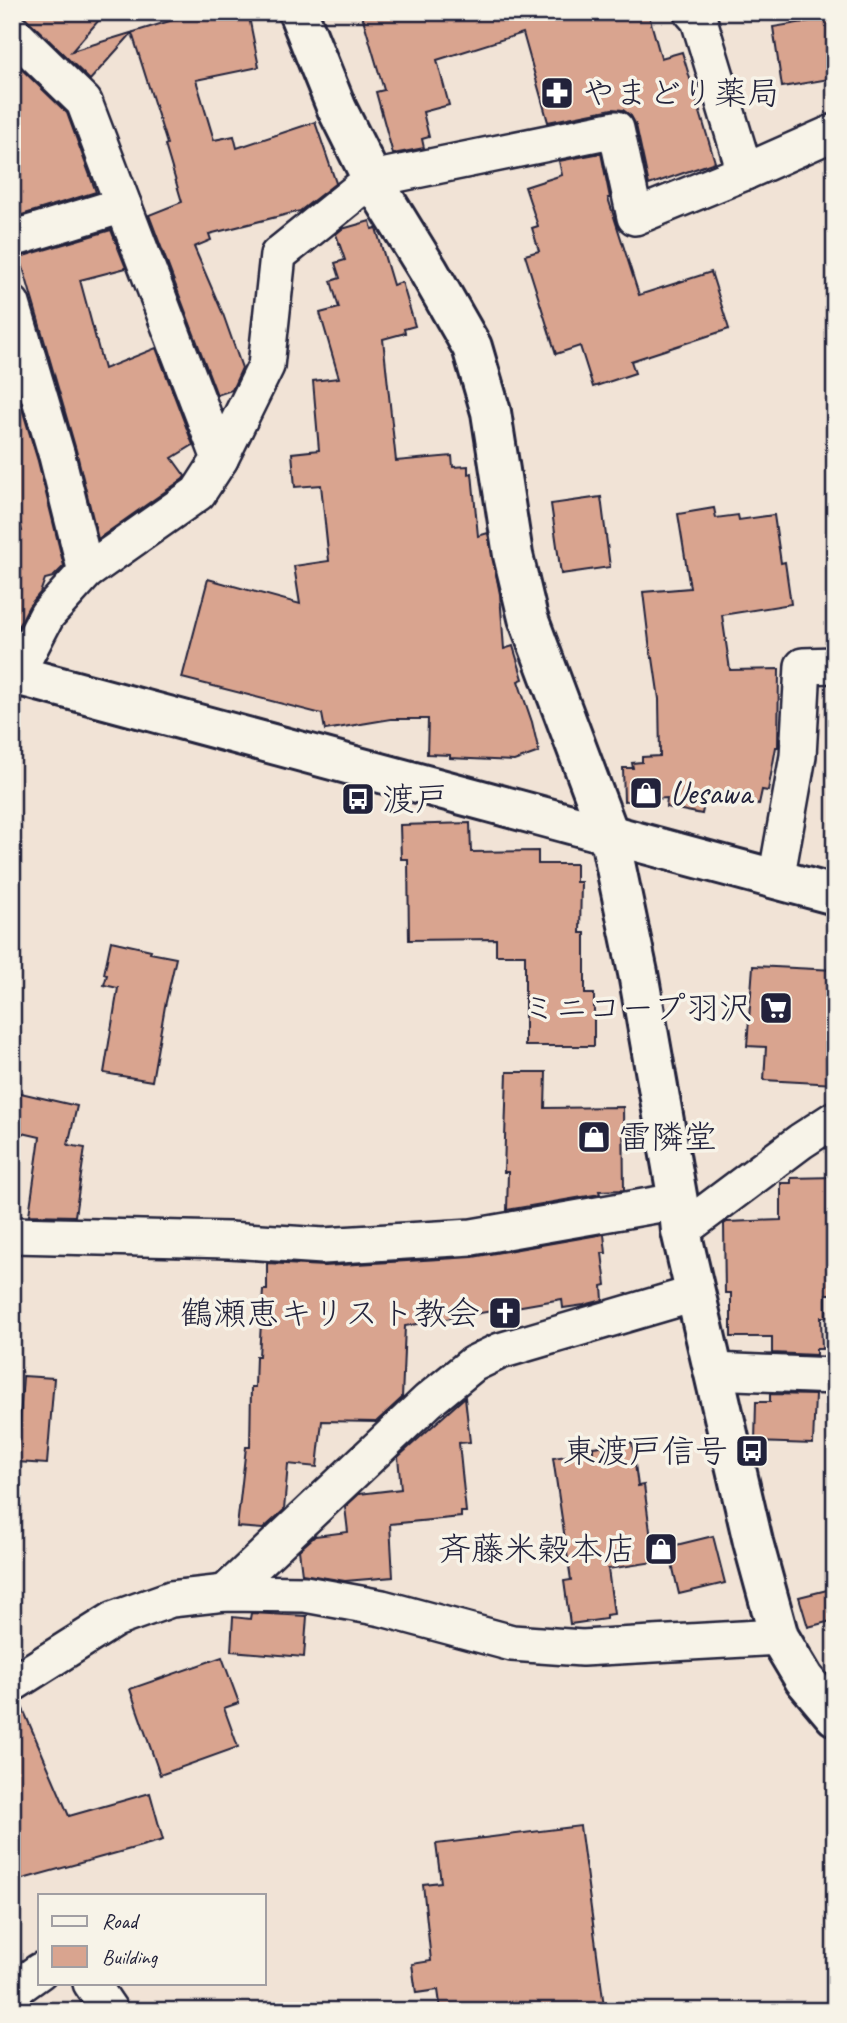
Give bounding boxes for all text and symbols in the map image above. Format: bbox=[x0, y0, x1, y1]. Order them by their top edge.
place label: やまどり薬局 bbox=[582, 72, 780, 114]
pharmacy icon: やまどり薬局 bbox=[538, 74, 576, 112]
place label: Uesawa bbox=[670, 772, 754, 814]
shop icon: Uesawa bbox=[627, 774, 665, 812]
place label: 渡戸 bbox=[382, 778, 448, 820]
bus stop icon: 渡戸 bbox=[339, 780, 377, 818]
place label: ミニコープ羽沢 bbox=[522, 987, 752, 1029]
supermarket icon: ミニコープ羽沢 bbox=[757, 989, 795, 1027]
place label: 雷隣堂 bbox=[618, 1116, 717, 1158]
shop icon: 雷隣堂 bbox=[575, 1118, 613, 1156]
place label: 鶴瀬恵キリスト教会 bbox=[180, 1292, 480, 1334]
church icon: 鶴瀬恵キリスト教会 bbox=[486, 1294, 524, 1332]
place label: 東渡戸信号 bbox=[563, 1430, 728, 1472]
bus stop icon: 東渡戸信号 bbox=[733, 1432, 771, 1470]
place label: 斉藤米穀本店 bbox=[438, 1528, 636, 1570]
shop icon: 斉藤米穀本店 bbox=[642, 1530, 680, 1568]
legend bbox=[38, 1894, 266, 1984]
text: Road bbox=[102, 1908, 141, 1934]
text: Building bbox=[102, 1944, 159, 1970]

